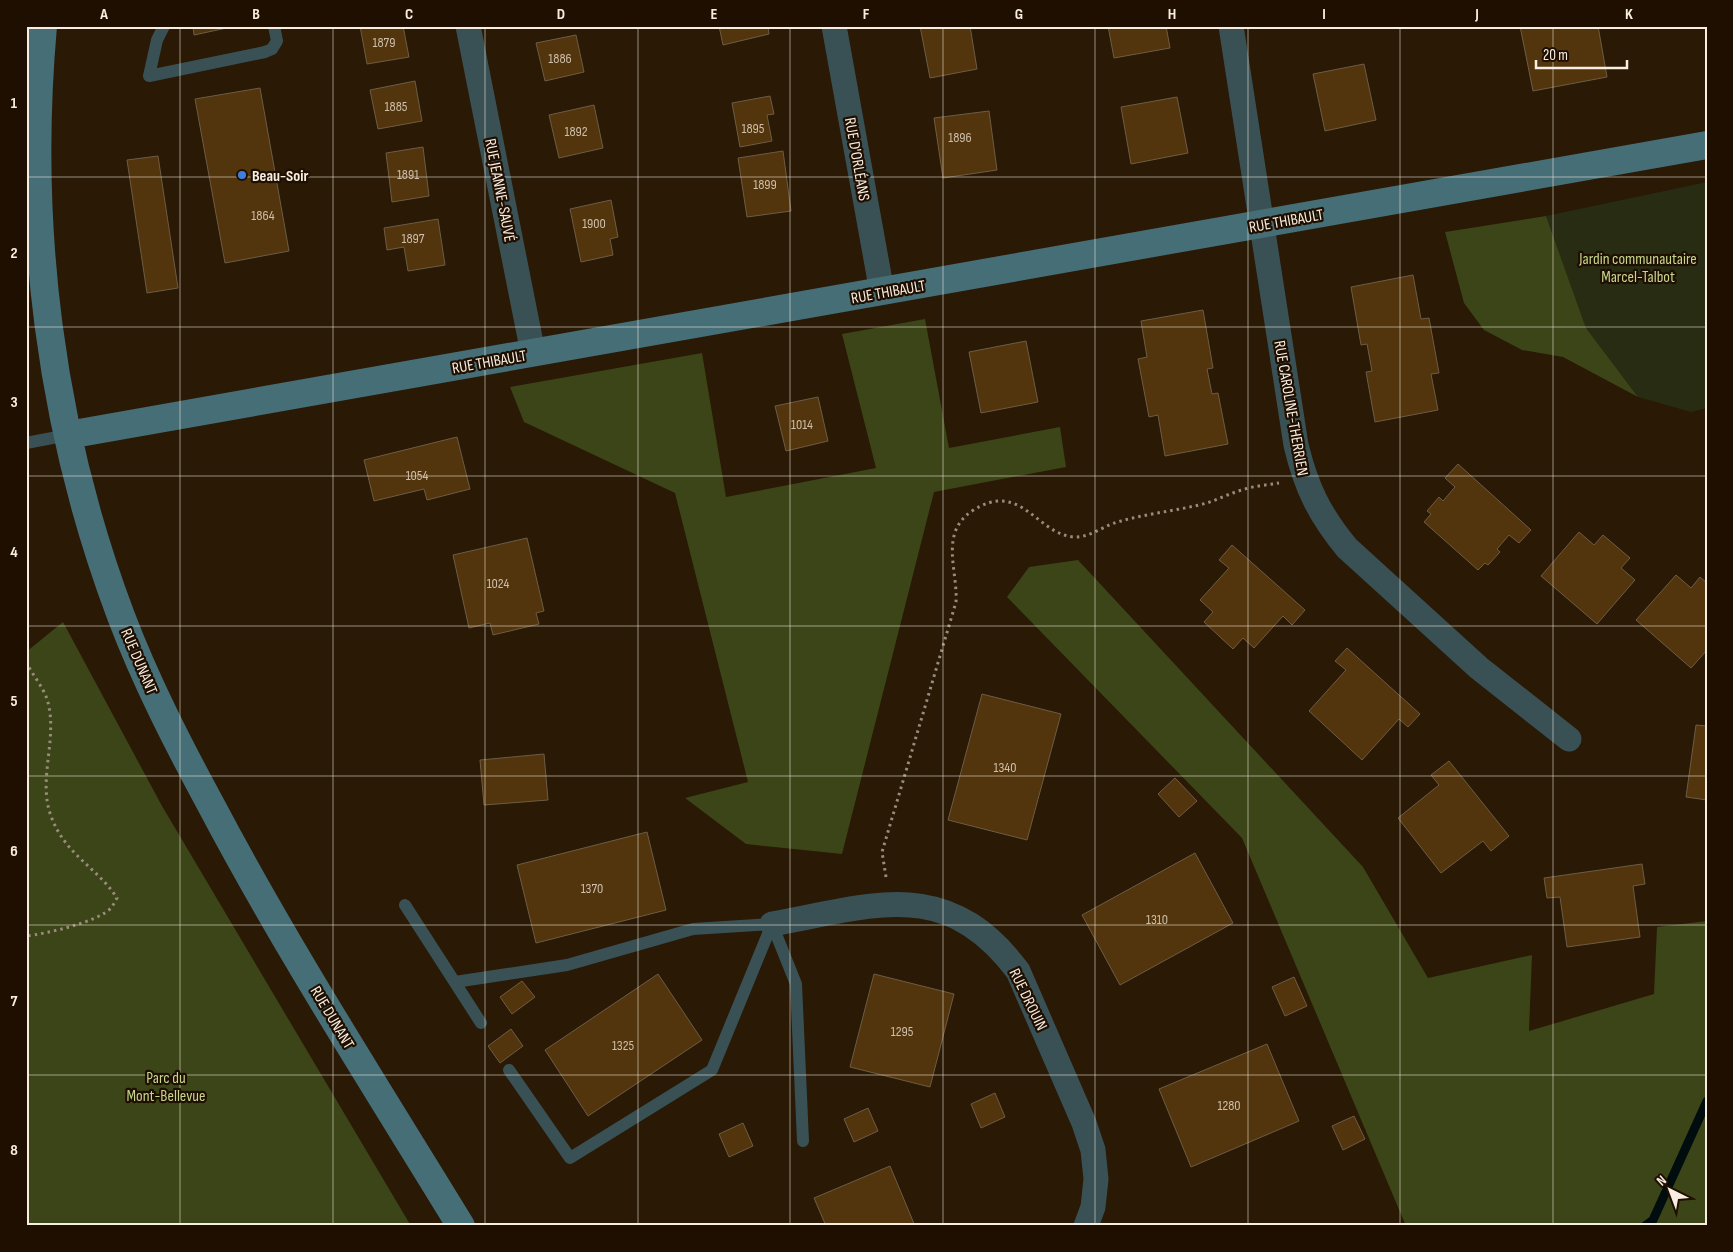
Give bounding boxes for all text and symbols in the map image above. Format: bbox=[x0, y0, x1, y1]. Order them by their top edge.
text: A bbox=[99, 5, 108, 24]
text: B bbox=[252, 5, 260, 24]
text: C bbox=[405, 5, 413, 24]
text: D bbox=[557, 5, 565, 24]
text: E bbox=[711, 5, 718, 24]
text: F bbox=[863, 5, 870, 24]
text: G bbox=[1015, 5, 1023, 24]
text: H bbox=[1168, 5, 1176, 24]
text: I bbox=[1322, 5, 1326, 24]
text: J bbox=[1474, 5, 1479, 24]
text: K bbox=[1625, 5, 1633, 24]
house number: 1879 bbox=[373, 34, 395, 51]
scale bar bbox=[1536, 38, 1627, 70]
text: 20 m bbox=[1543, 46, 1568, 65]
house number: 1886 bbox=[548, 50, 572, 67]
text: 1 bbox=[11, 94, 18, 113]
house number: 1885 bbox=[385, 98, 408, 115]
street label: RUE D'ORLÉANS bbox=[840, 116, 873, 203]
house number: 1895 bbox=[742, 120, 765, 137]
house number: 1892 bbox=[564, 123, 588, 140]
house number: 1896 bbox=[948, 129, 972, 146]
street label: RUE JEANNE-SAUVÉ bbox=[480, 137, 519, 244]
house number: 1891 bbox=[397, 166, 419, 183]
place label: Beau-Soir bbox=[252, 167, 308, 186]
marker: Beau-Soir bbox=[236, 169, 248, 181]
house number: 1899 bbox=[753, 176, 777, 193]
street label: RUE THIBAULT bbox=[1248, 205, 1325, 237]
house number: 1864 bbox=[251, 207, 275, 224]
house number: 1900 bbox=[582, 215, 606, 232]
house number: 1897 bbox=[402, 230, 425, 247]
text: 2 bbox=[10, 244, 18, 263]
park label: Jardin communautaire Marcel-Talbot bbox=[1578, 250, 1697, 287]
street label: RUE THIBAULT bbox=[850, 276, 927, 308]
street label: RUE CAROLINE-THERRIEN bbox=[1269, 339, 1312, 477]
street label: RUE THIBAULT bbox=[451, 346, 528, 378]
text: 3 bbox=[10, 393, 18, 412]
house number: 1014 bbox=[791, 416, 813, 433]
house number: 1054 bbox=[406, 467, 428, 484]
text: 4 bbox=[10, 543, 18, 562]
house number: 1024 bbox=[487, 575, 509, 592]
street label: RUE DUNANT bbox=[116, 626, 161, 698]
text: 5 bbox=[10, 692, 18, 711]
house number: 1340 bbox=[994, 759, 1016, 776]
text: 6 bbox=[10, 842, 18, 861]
house number: 1370 bbox=[581, 880, 603, 897]
house number: 1310 bbox=[1146, 911, 1168, 928]
street label: RUE DROUIN bbox=[1004, 966, 1051, 1034]
street label: RUE DUNANT bbox=[306, 983, 358, 1053]
text: 7 bbox=[11, 992, 18, 1011]
house number: 1295 bbox=[891, 1023, 914, 1040]
house number: 1325 bbox=[612, 1037, 634, 1054]
park label: Parc du Mont-Bellevue bbox=[127, 1069, 206, 1106]
house number: 1280 bbox=[1217, 1097, 1241, 1114]
text: 8 bbox=[10, 1141, 18, 1160]
north arrow bbox=[1646, 1164, 1696, 1214]
text: N bbox=[1653, 1172, 1670, 1190]

